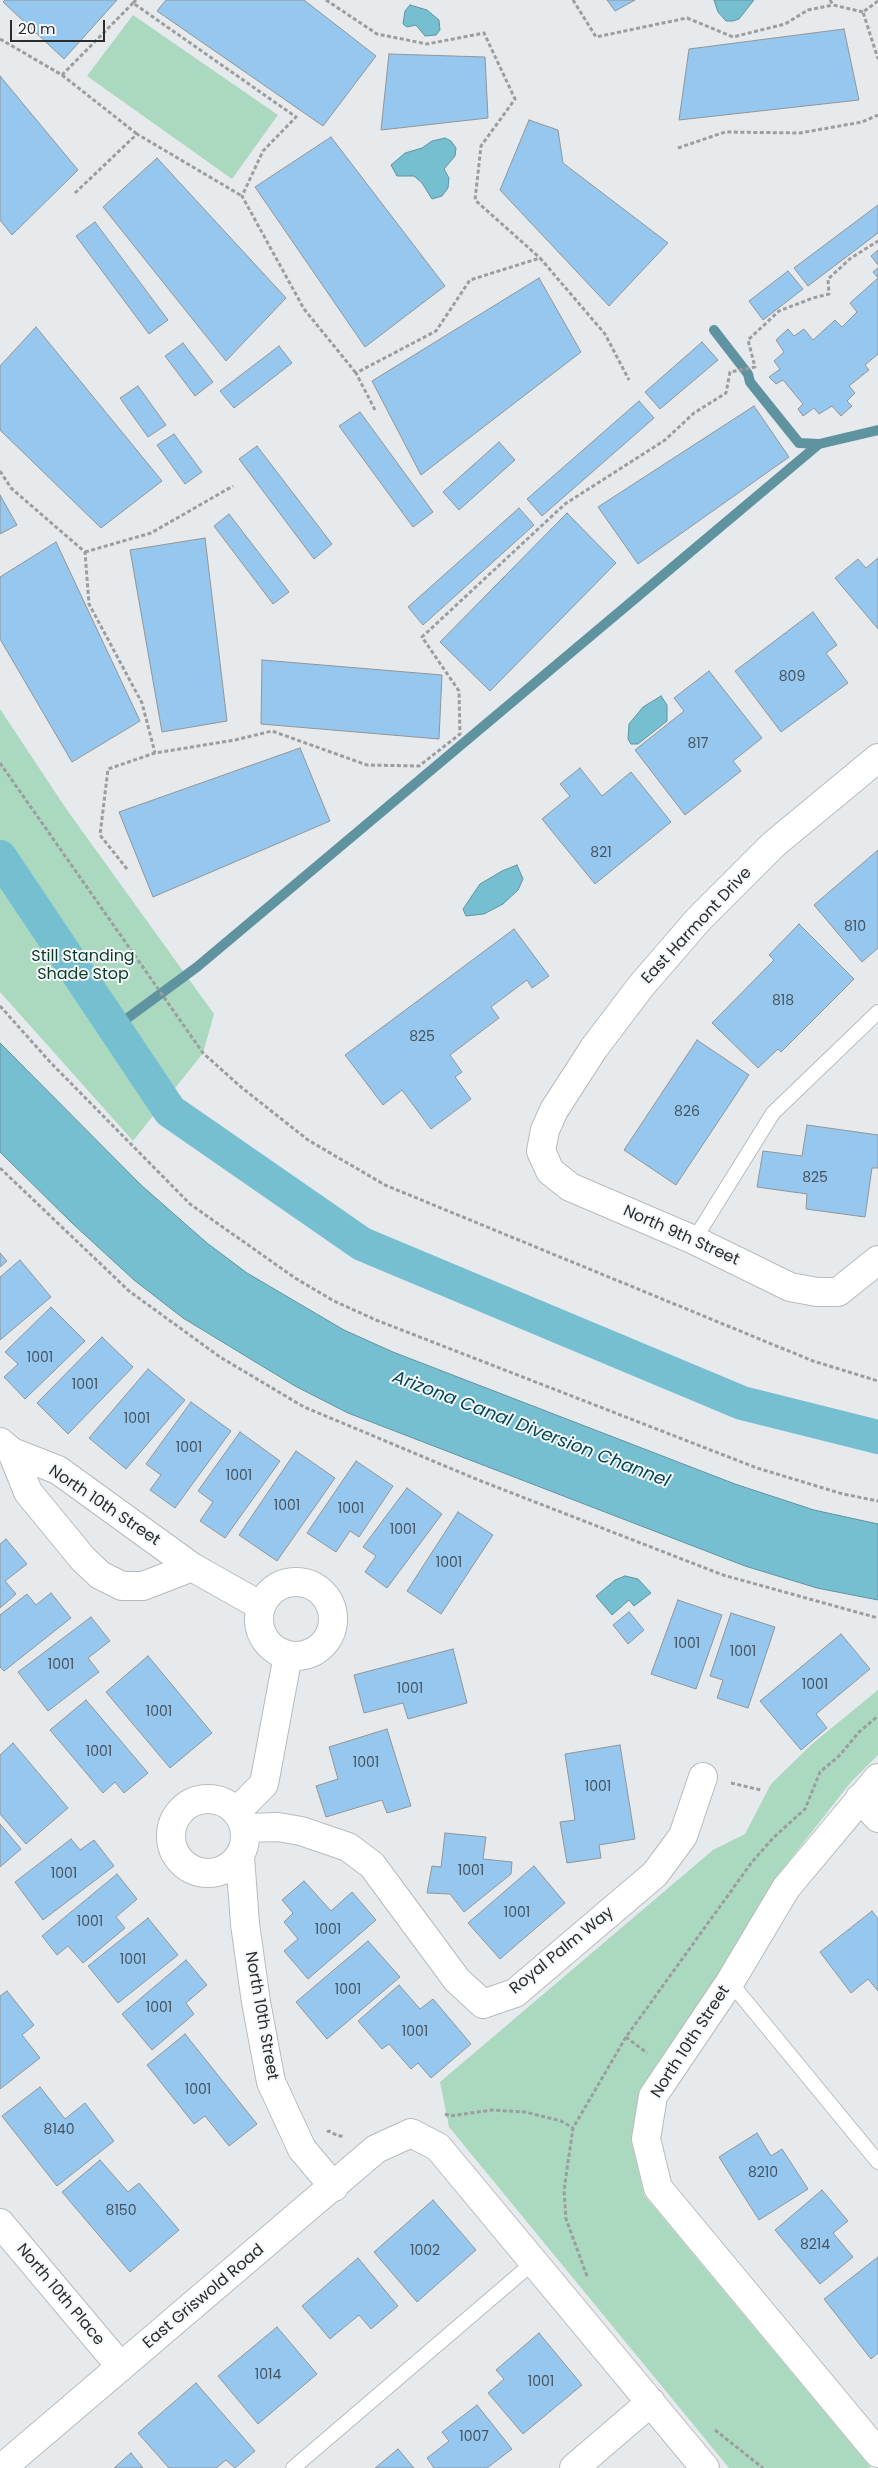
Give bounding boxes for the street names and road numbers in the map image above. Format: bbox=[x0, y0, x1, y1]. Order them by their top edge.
street label: East Harmont Drive bbox=[638, 864, 756, 988]
street label: North 9th Street bbox=[620, 1202, 742, 1270]
street label: North 10th Street bbox=[45, 1462, 163, 1550]
street label: Royal Palm Way bbox=[506, 1903, 618, 1999]
street label: North 10th Street bbox=[240, 1950, 282, 2082]
street label: North 10th Street bbox=[648, 1982, 734, 2102]
street label: North 10th Place bbox=[12, 2240, 108, 2350]
street label: East Griswold Road bbox=[140, 2241, 268, 2353]

